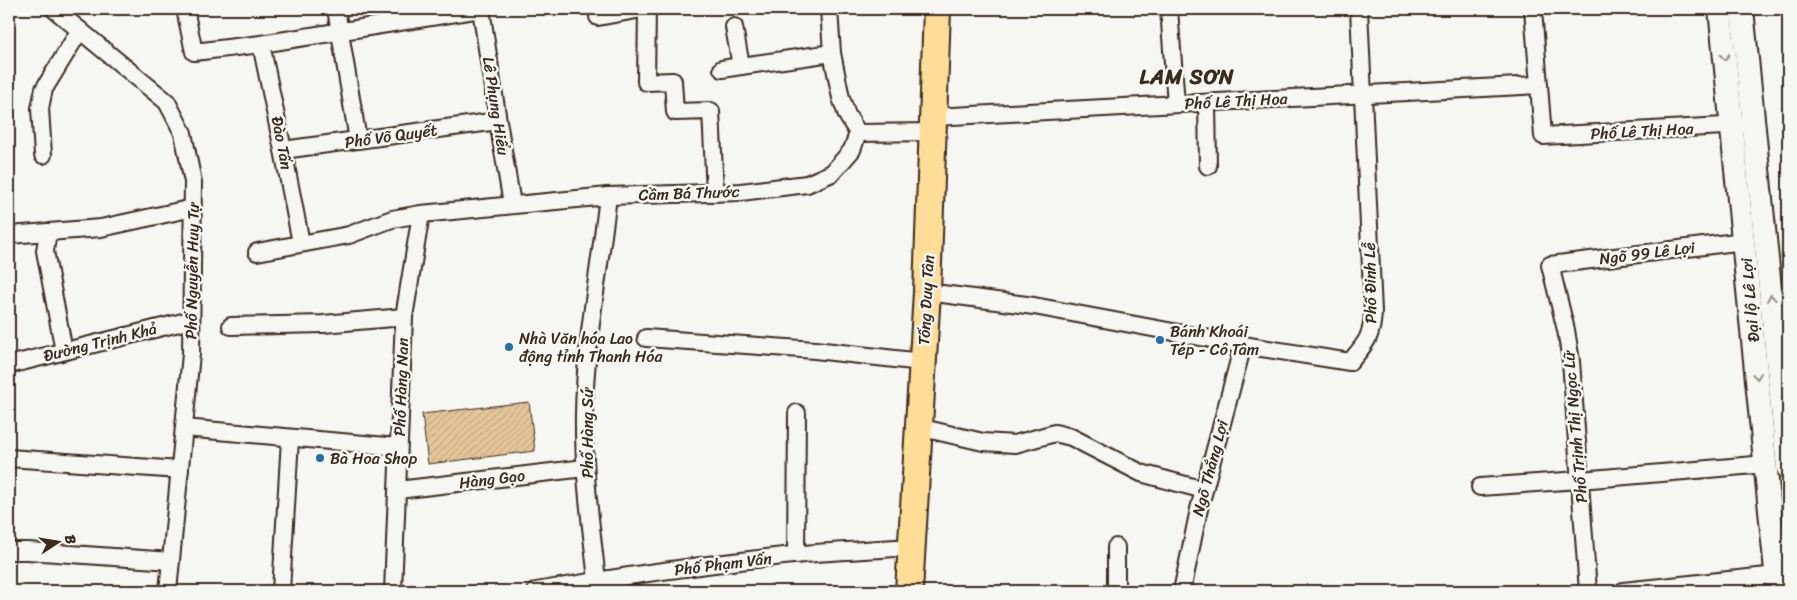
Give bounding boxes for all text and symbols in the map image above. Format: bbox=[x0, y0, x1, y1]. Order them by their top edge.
one-way arrow bbox=[1719, 54, 1730, 62]
street label: Lê Phụng Hiểu bbox=[474, 55, 518, 158]
district label: LAM SƠN bbox=[1139, 58, 1235, 96]
street label: Phố Lê Thị Hoa bbox=[1184, 84, 1289, 118]
street label: Đào Tấn bbox=[263, 114, 301, 173]
street label: Phố Lê Thị Hoa bbox=[1590, 114, 1695, 148]
street label: Phố Võ Quyết bbox=[343, 115, 439, 157]
street label: Cầm Bá Thước bbox=[638, 177, 740, 209]
street label: Phố Nguyễn Huy Tự bbox=[176, 201, 208, 340]
street label: Ngõ 99 Lê Lợi bbox=[1597, 233, 1697, 273]
street label: Phố Đinh Lễ bbox=[1355, 240, 1385, 324]
street label: Tống Duy Tân bbox=[909, 254, 943, 346]
street label: Đại lộ Lê Lợi bbox=[1732, 256, 1768, 343]
one-way arrow bbox=[1766, 293, 1777, 301]
street label: Đường Trịnh Khả bbox=[40, 314, 160, 370]
place label: Bánh Khoái Tép - Cô Tâm bbox=[1170, 317, 1259, 364]
place label: Nhà Văn hóa Lao động tỉnh Thanh Hóa bbox=[519, 324, 663, 371]
marker: Bánh Khoái Tép - Cô Tâm bbox=[1154, 334, 1166, 346]
street label: Phố Hàng Nan bbox=[385, 337, 417, 437]
marker: Nhà Văn hóa Lao động tỉnh Thanh Hóa bbox=[503, 341, 515, 353]
street label: Phố Trịnh Thị Ngọc Lữ bbox=[1554, 349, 1596, 504]
one-way arrow bbox=[1752, 372, 1763, 380]
street label: Phố Hàng Sứ bbox=[573, 387, 602, 478]
street label: Ngõ Thắng Lợi bbox=[1183, 416, 1237, 519]
place label: Bà Hoa Shop bbox=[330, 444, 418, 473]
marker: Bà Hoa Shop bbox=[314, 452, 326, 464]
street label: Hàng Gạo bbox=[457, 461, 527, 497]
north arrow bbox=[32, 518, 82, 568]
text: B bbox=[57, 532, 83, 546]
street label: Phố Phạm Vấn bbox=[673, 544, 774, 584]

